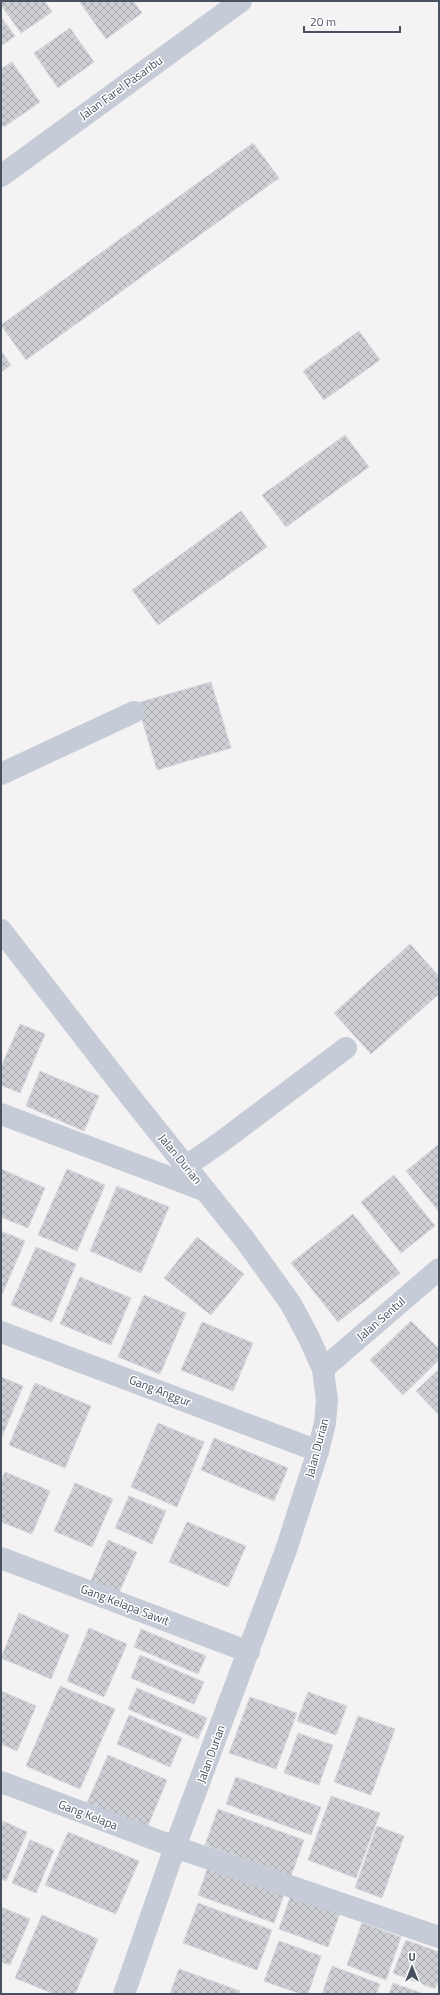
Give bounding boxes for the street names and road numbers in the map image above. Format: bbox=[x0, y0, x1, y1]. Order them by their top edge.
street label: Jalan Farel Pasaribu bbox=[75, 51, 166, 124]
street label: Jalan Durian bbox=[154, 1129, 207, 1188]
street label: Jalan Sentul bbox=[352, 1292, 409, 1345]
street label: Gang Anggur bbox=[126, 1370, 194, 1411]
street label: Jalan Durian bbox=[299, 1416, 334, 1480]
street label: Gang Kelapa Sawit bbox=[78, 1579, 173, 1630]
street label: Jalan Durian bbox=[191, 1722, 230, 1786]
street label: Gang Kelapa bbox=[56, 1794, 121, 1835]

